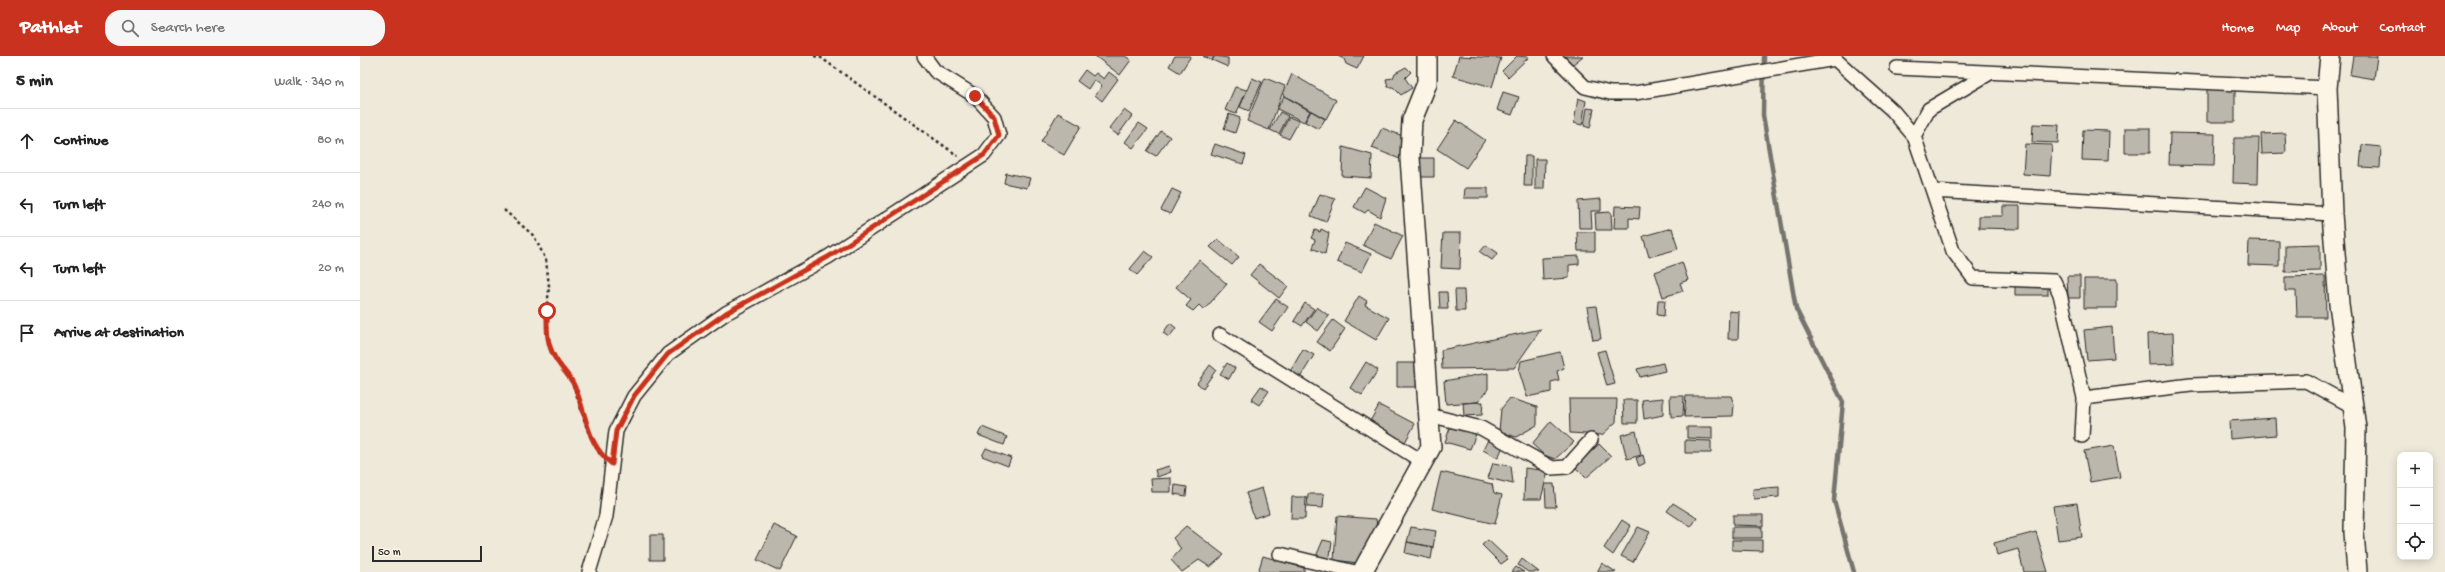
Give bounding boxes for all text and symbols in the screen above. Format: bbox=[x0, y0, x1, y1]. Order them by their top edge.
search box bbox=[105, 10, 385, 46]
text: Pathlet bbox=[20, 17, 81, 40]
icon: search bbox=[119, 17, 141, 39]
text: Search here bbox=[151, 19, 225, 37]
text: Home bbox=[2222, 20, 2254, 37]
text: Map bbox=[2276, 20, 2300, 37]
text: About bbox=[2322, 20, 2358, 37]
text: Contact bbox=[2380, 20, 2425, 37]
text: 5 min bbox=[16, 72, 53, 92]
text: Walk · 340 m bbox=[274, 75, 344, 90]
route end bbox=[966, 87, 984, 105]
icon: ahead bbox=[16, 130, 38, 152]
text: Continue bbox=[54, 132, 108, 150]
text: 80 m bbox=[317, 133, 344, 148]
icon: left bbox=[16, 194, 38, 216]
text: Turn left bbox=[54, 196, 105, 214]
text: 240 m bbox=[312, 197, 344, 212]
icon: left bbox=[16, 258, 38, 280]
text: Turn left bbox=[54, 260, 105, 278]
text: 20 m bbox=[318, 261, 344, 276]
route start bbox=[538, 302, 556, 320]
icon: arrive bbox=[16, 322, 38, 344]
text: Arrive at destination bbox=[54, 324, 184, 342]
map controls bbox=[2397, 452, 2433, 560]
button: + bbox=[2397, 452, 2433, 488]
button: − bbox=[2397, 488, 2433, 524]
button: locate bbox=[2397, 524, 2433, 560]
scale bar bbox=[372, 544, 482, 563]
text: 50 m bbox=[378, 547, 400, 559]

